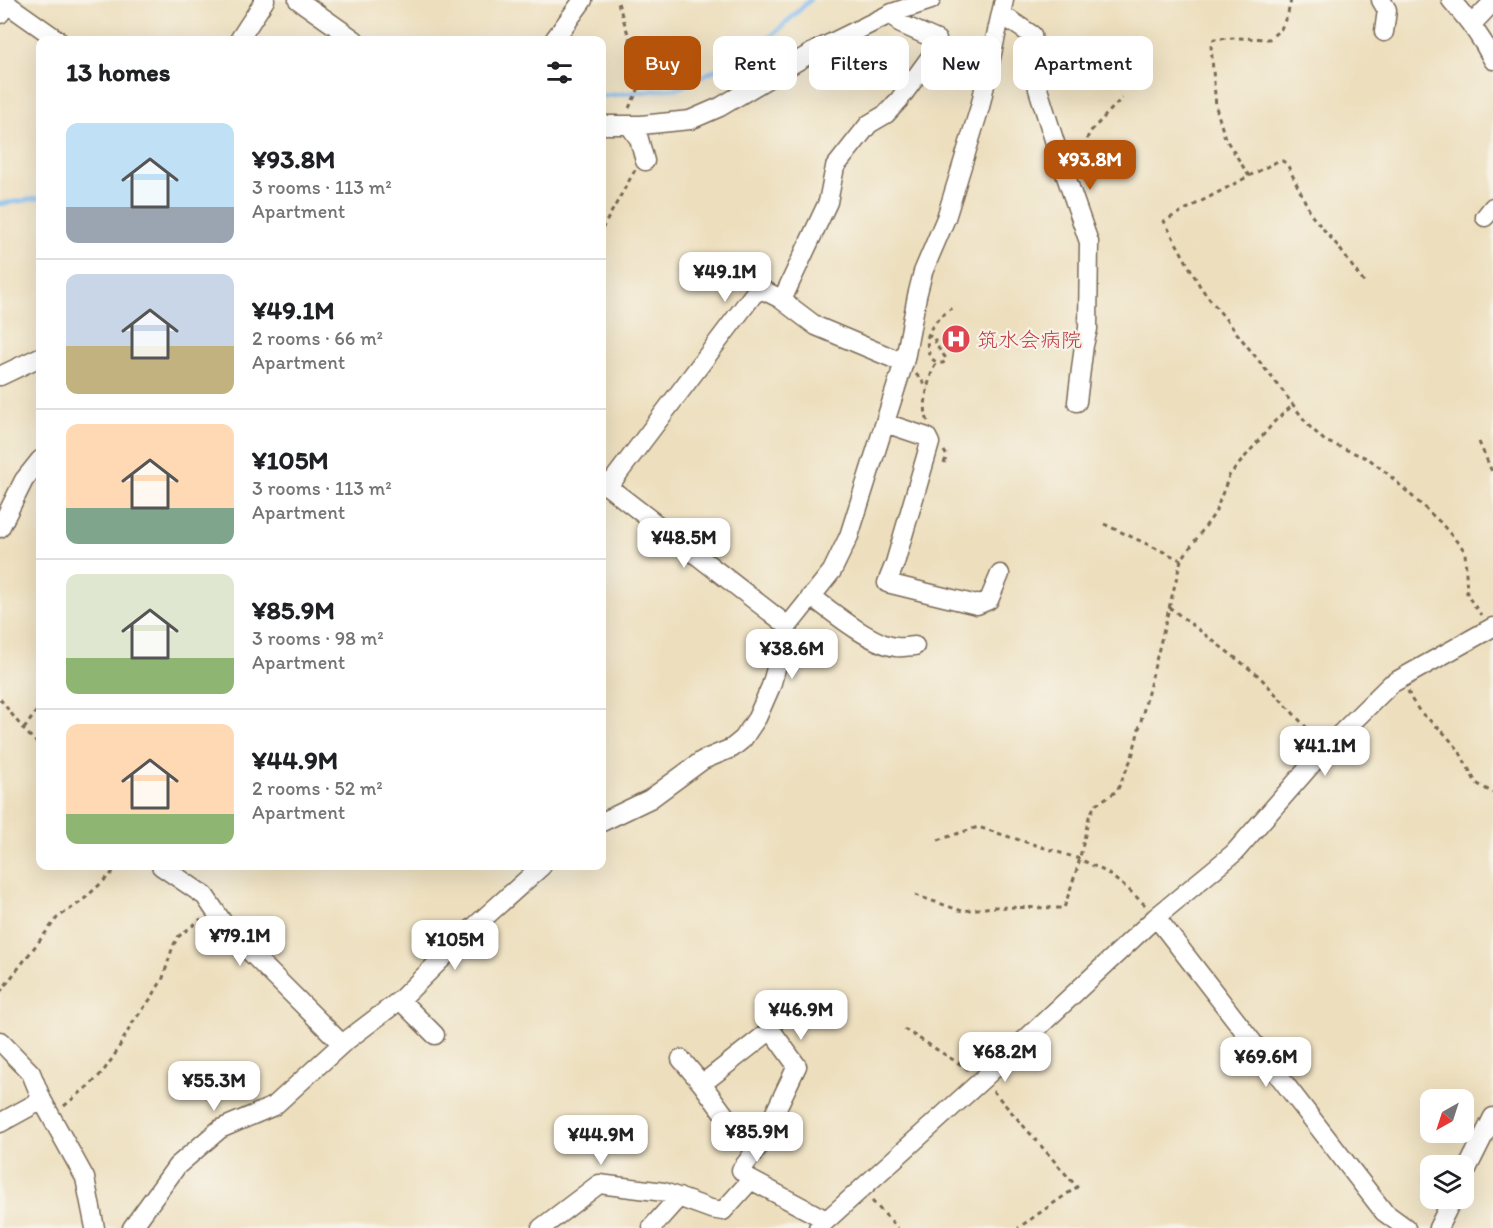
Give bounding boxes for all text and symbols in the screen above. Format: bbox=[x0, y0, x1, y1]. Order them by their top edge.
chip: Buy bbox=[624, 36, 701, 90]
chip: Rent bbox=[713, 36, 797, 90]
chip: Filters bbox=[809, 36, 909, 90]
chip: New bbox=[921, 36, 1001, 90]
chip: Apartment bbox=[1013, 36, 1153, 90]
text: 13 homes bbox=[66, 56, 170, 88]
icon: filters bbox=[543, 56, 576, 89]
pin: ¥93.8M bbox=[1041, 140, 1139, 191]
text: ¥93.8M bbox=[252, 143, 335, 175]
icon: home bbox=[114, 147, 186, 219]
text: ¥93.8M bbox=[1058, 147, 1122, 171]
text: 3 rooms · 113 m² bbox=[252, 175, 392, 199]
text: Apartment bbox=[252, 199, 345, 223]
pin: ¥49.1M bbox=[676, 252, 774, 303]
text: ¥49.1M bbox=[693, 259, 757, 283]
text: ¥49.1M bbox=[252, 294, 335, 326]
icon: home bbox=[114, 298, 186, 370]
hospital icon: 筑水会病院 bbox=[940, 323, 972, 355]
text: 2 rooms · 66 m² bbox=[252, 326, 383, 350]
place label: 筑水会病院 bbox=[977, 327, 1082, 352]
text: Apartment bbox=[252, 350, 345, 374]
text: ¥105M bbox=[252, 444, 329, 476]
icon: home bbox=[114, 448, 186, 520]
text: 3 rooms · 113 m² bbox=[252, 476, 392, 500]
text: Apartment bbox=[252, 500, 345, 524]
pin: ¥48.5M bbox=[635, 518, 733, 569]
text: ¥48.5M bbox=[651, 525, 717, 549]
text: ¥85.9M bbox=[252, 594, 335, 626]
icon: home bbox=[114, 598, 186, 670]
text: 3 rooms · 98 m² bbox=[252, 626, 384, 650]
pin: ¥38.6M bbox=[743, 629, 841, 680]
text: ¥38.6M bbox=[760, 636, 824, 660]
text: Apartment bbox=[252, 650, 345, 674]
pin: ¥41.1M bbox=[1276, 726, 1374, 777]
text: ¥41.1M bbox=[1294, 733, 1356, 757]
text: ¥44.9M bbox=[252, 744, 338, 776]
icon: home bbox=[114, 748, 186, 820]
text: 2 rooms · 52 m² bbox=[252, 776, 383, 800]
text: Apartment bbox=[252, 800, 345, 824]
pin: ¥79.1M bbox=[191, 916, 289, 967]
pin: ¥105M bbox=[413, 920, 497, 971]
text: ¥79.1M bbox=[209, 923, 271, 947]
text: ¥105M bbox=[425, 927, 485, 951]
pin: ¥46.9M bbox=[752, 990, 850, 1041]
text: ¥46.9M bbox=[769, 997, 833, 1021]
pin: ¥68.2M bbox=[956, 1032, 1054, 1083]
pin: ¥69.6M bbox=[1217, 1037, 1315, 1088]
text: ¥68.2M bbox=[973, 1039, 1037, 1063]
text: ¥69.6M bbox=[1234, 1044, 1298, 1068]
pin: ¥55.3M bbox=[165, 1061, 263, 1112]
text: ¥55.3M bbox=[182, 1068, 246, 1092]
north arrow bbox=[1420, 1089, 1474, 1143]
map controls bbox=[1420, 1089, 1474, 1209]
pin: ¥85.9M bbox=[708, 1112, 806, 1163]
pin: ¥44.9M bbox=[552, 1115, 650, 1166]
text: ¥85.9M bbox=[725, 1119, 789, 1143]
text: ¥44.9M bbox=[568, 1122, 634, 1146]
button: layers bbox=[1420, 1155, 1474, 1209]

